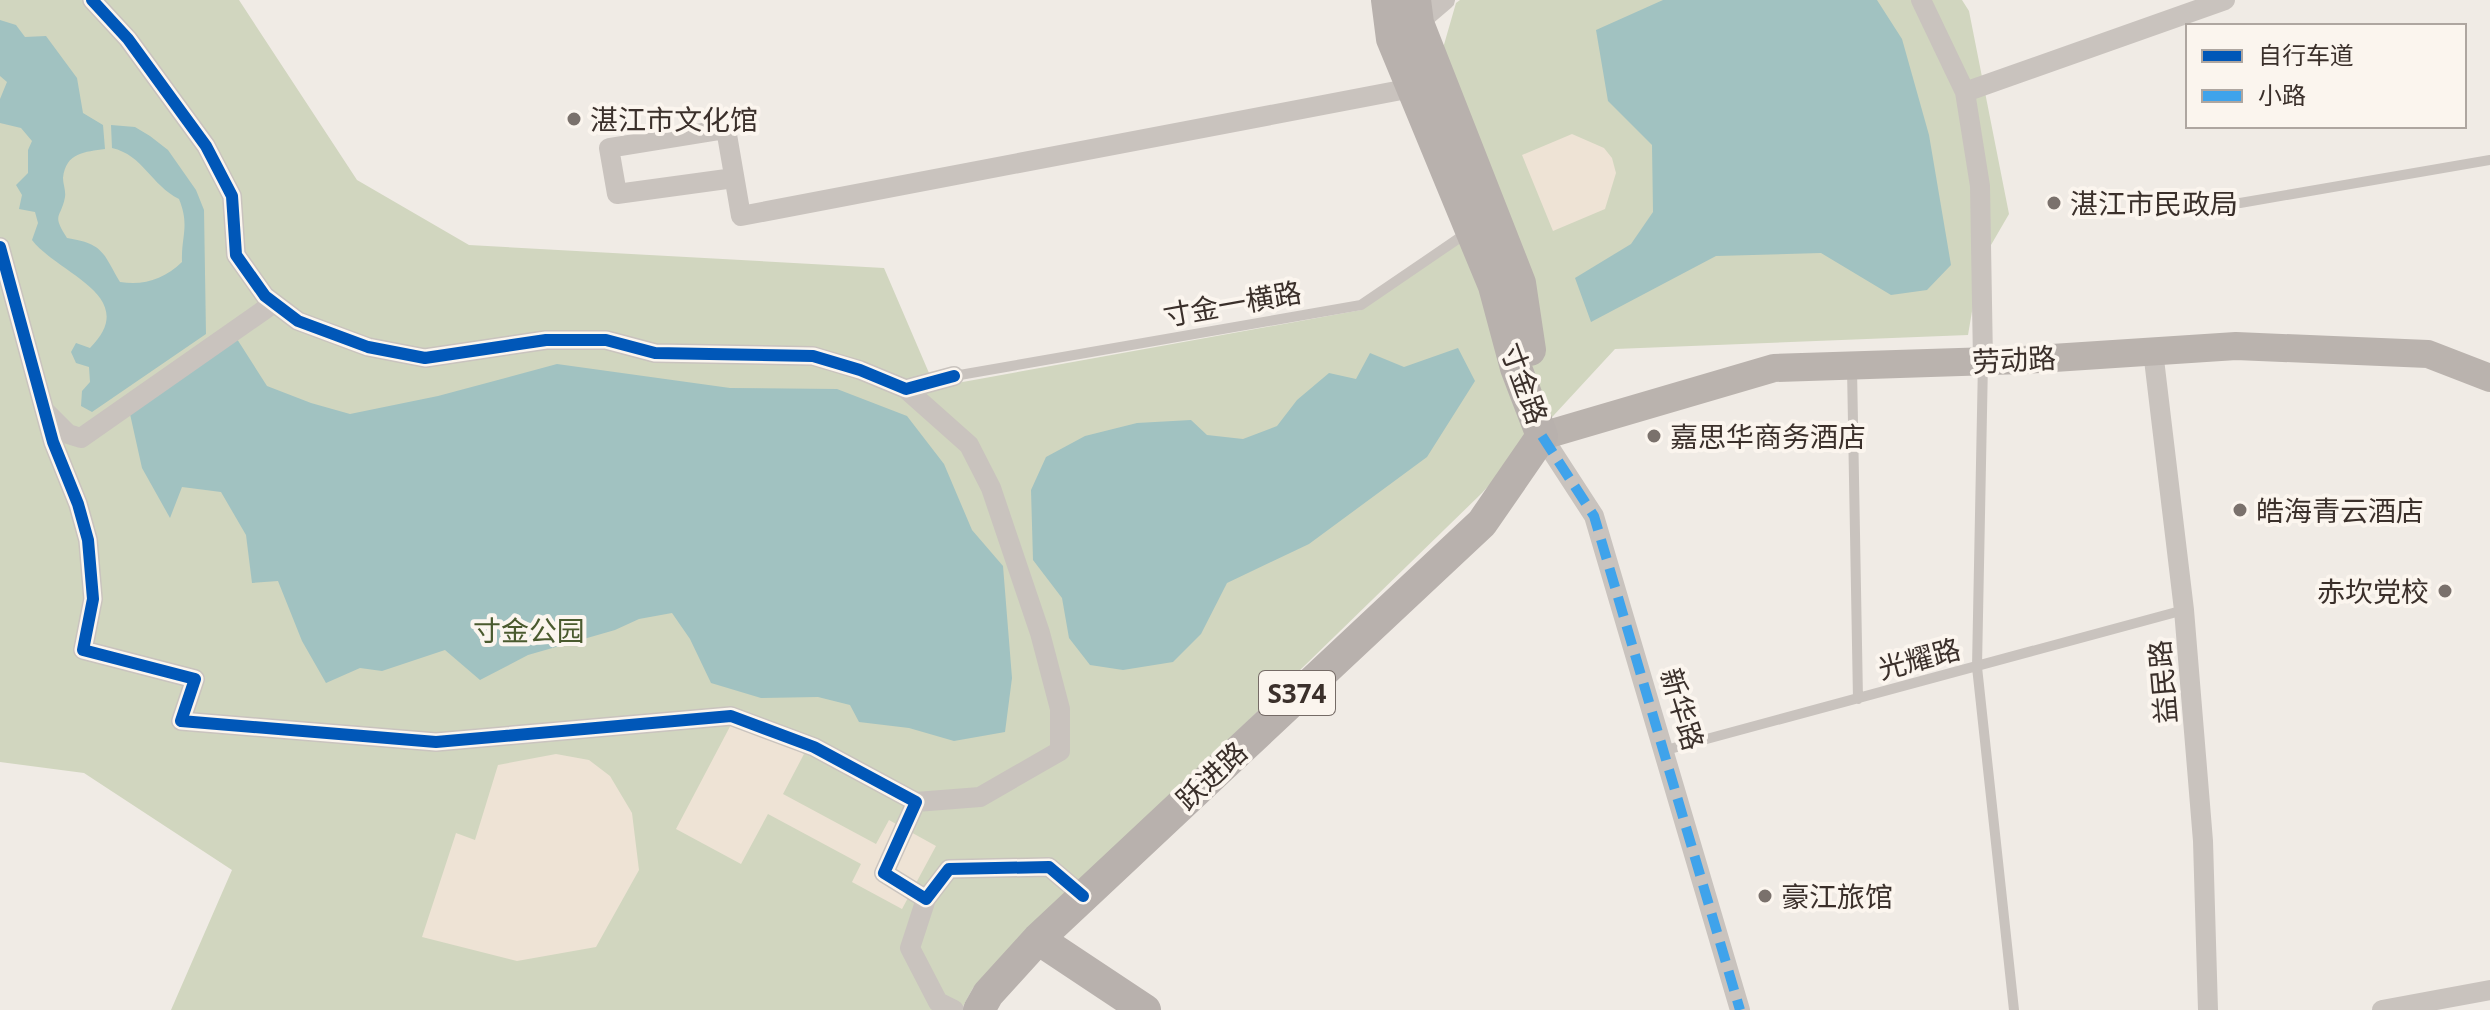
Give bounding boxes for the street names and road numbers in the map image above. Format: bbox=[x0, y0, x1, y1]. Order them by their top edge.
street label: 寸金一横路 bbox=[1160, 272, 1304, 334]
street label: 寸金路 bbox=[1493, 337, 1557, 429]
street label: 劳动路 bbox=[1971, 338, 2057, 380]
street label: 光耀路 bbox=[1874, 629, 1964, 687]
street label: 益民路 bbox=[2139, 638, 2185, 726]
street label: 新华路 bbox=[1653, 663, 1713, 755]
road number: S374 bbox=[1259, 671, 1335, 715]
street label: 跃进路 bbox=[1167, 732, 1255, 818]

